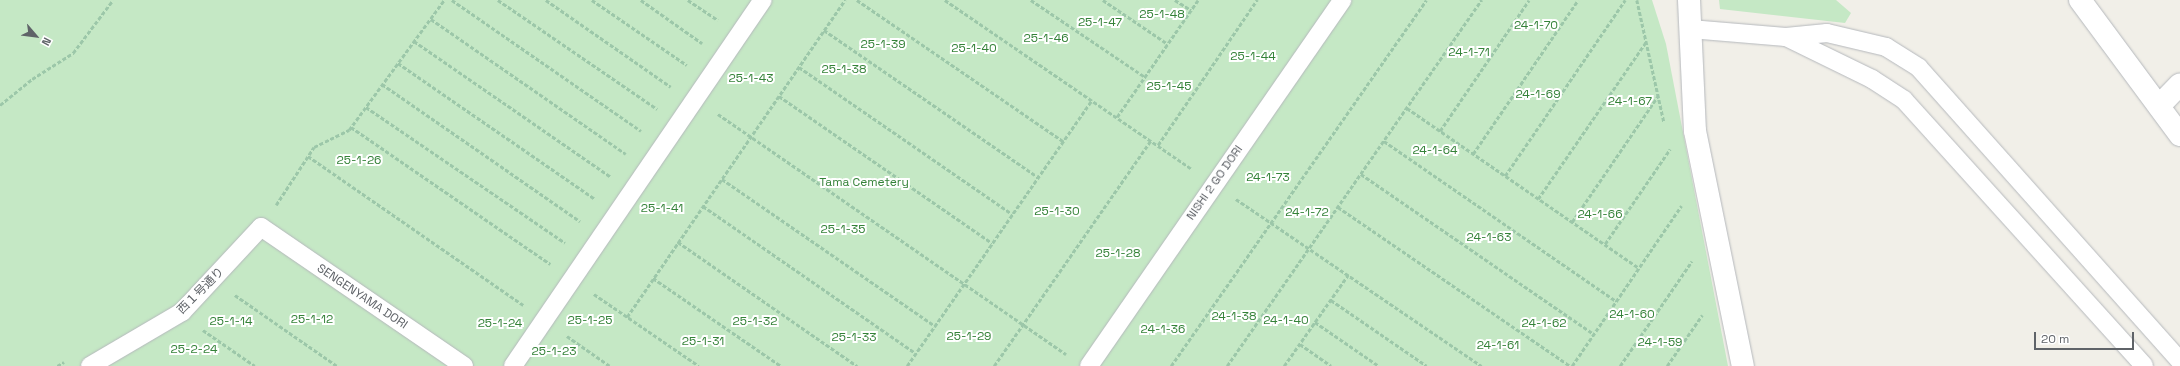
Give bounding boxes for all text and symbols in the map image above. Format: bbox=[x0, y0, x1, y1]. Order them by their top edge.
park label: 25-1-48 bbox=[1139, 8, 1185, 22]
north arrow bbox=[16, 16, 56, 56]
park label: 25-1-47 bbox=[1078, 16, 1122, 30]
park label: 24-1-70 bbox=[1514, 19, 1558, 33]
park label: 25-1-46 bbox=[1023, 32, 1069, 46]
text: N bbox=[39, 35, 55, 48]
park label: 25-1-39 bbox=[861, 38, 905, 52]
park label: 25-1-40 bbox=[951, 42, 997, 56]
park label: 24-1-71 bbox=[1448, 46, 1490, 60]
park label: 25-1-44 bbox=[1230, 50, 1276, 64]
park label: 25-1-38 bbox=[821, 63, 867, 77]
park label: 25-1-43 bbox=[728, 72, 774, 86]
park label: 25-1-45 bbox=[1146, 80, 1192, 94]
park label: 24-1-69 bbox=[1515, 88, 1561, 102]
park label: 24-1-67 bbox=[1608, 95, 1652, 109]
street label: NISHI 2 GO DORI bbox=[1184, 143, 1246, 223]
park label: 24-1-64 bbox=[1412, 144, 1458, 158]
park label: 25-1-26 bbox=[337, 154, 381, 168]
park label: 24-1-73 bbox=[1246, 171, 1290, 185]
park label: Tama Cemetery bbox=[819, 176, 909, 190]
park label: 25-1-41 bbox=[641, 202, 683, 216]
park label: 25-1-30 bbox=[1034, 205, 1080, 219]
park label: 24-1-72 bbox=[1285, 206, 1329, 220]
park label: 24-1-66 bbox=[1577, 208, 1623, 222]
park label: 25-1-35 bbox=[821, 223, 865, 237]
park label: 24-1-63 bbox=[1467, 231, 1511, 245]
park label: 25-1-28 bbox=[1095, 247, 1141, 261]
street label: SENGENYAMA DORI bbox=[314, 261, 410, 333]
street label: 西１号通り bbox=[175, 265, 227, 317]
park label: 24-1-60 bbox=[1609, 308, 1655, 322]
park label: 24-1-38 bbox=[1211, 310, 1257, 324]
park label: 25-1-12 bbox=[291, 313, 333, 327]
park label: 25-1-25 bbox=[568, 314, 612, 328]
park label: 24-1-40 bbox=[1263, 314, 1309, 328]
park label: 25-1-14 bbox=[210, 315, 252, 329]
park label: 25-1-32 bbox=[733, 315, 777, 329]
park label: 25-1-24 bbox=[478, 317, 522, 331]
park label: 24-1-62 bbox=[1522, 317, 1566, 331]
park label: 24-1-36 bbox=[1141, 323, 1185, 337]
scale bar bbox=[2036, 324, 2136, 350]
park label: 25-1-29 bbox=[947, 330, 991, 344]
park label: 25-1-33 bbox=[832, 331, 876, 345]
text: 20 m bbox=[2041, 331, 2069, 347]
park label: 25-1-31 bbox=[682, 335, 724, 349]
park label: 24-1-59 bbox=[1638, 336, 1682, 350]
park label: 24-1-61 bbox=[1477, 339, 1519, 353]
park label: 25-2-24 bbox=[171, 343, 217, 357]
park label: 25-1-23 bbox=[532, 345, 576, 359]

